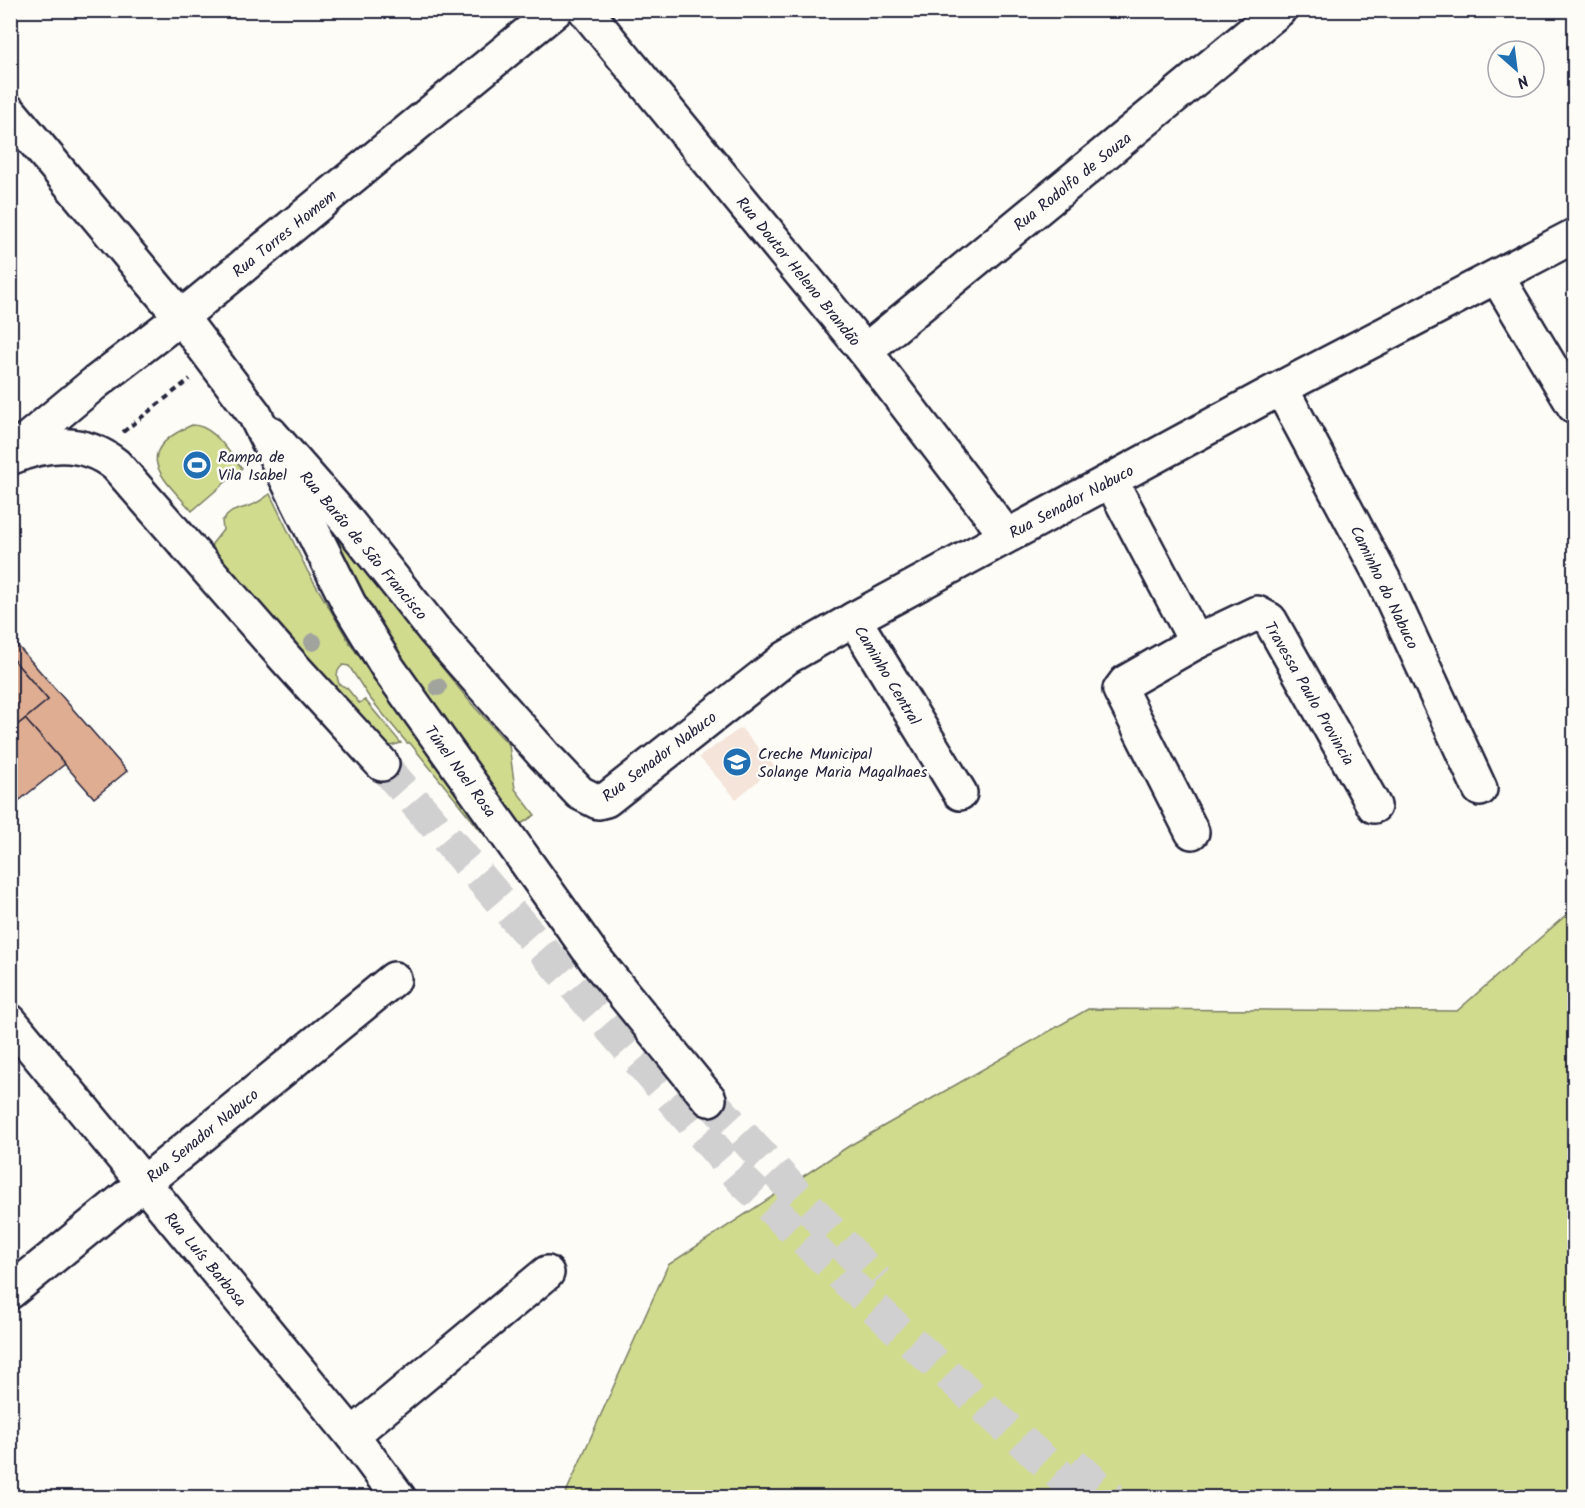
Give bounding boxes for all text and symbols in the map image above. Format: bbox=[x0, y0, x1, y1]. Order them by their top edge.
north arrow bbox=[1486, 39, 1546, 99]
text: N bbox=[1512, 68, 1533, 94]
street label: Rua Rodolfo de Souza bbox=[1008, 127, 1138, 238]
street label: Rua Torres Homem bbox=[227, 184, 343, 284]
street label: Rua Doutor Heleno Brandão bbox=[729, 191, 866, 352]
place label: Rampa de Vila Isabel bbox=[218, 445, 287, 488]
sports icon: Rampa de Vila Isabel bbox=[181, 449, 213, 481]
street label: Rua Senador Nabuco bbox=[1005, 459, 1139, 546]
street label: Rua Barão de São Francisco bbox=[293, 466, 433, 626]
street label: Caminho do Nabuco bbox=[1343, 522, 1424, 654]
street label: Travessa Paulo Provincia bbox=[1257, 617, 1360, 771]
street label: Caminho Central bbox=[847, 621, 926, 731]
street label: Rua Senador Nabuco bbox=[597, 706, 723, 809]
street label: Túnel Noel Rosa bbox=[418, 721, 502, 823]
place label: Creche Municipal Solange Maria Magalhaes bbox=[758, 742, 927, 785]
school or university icon: Creche Municipal Solange Maria Magalhaes bbox=[721, 746, 753, 778]
street label: Rua Senador Nabuco bbox=[141, 1083, 265, 1189]
street label: Rua Luís Barbosa bbox=[158, 1207, 252, 1313]

